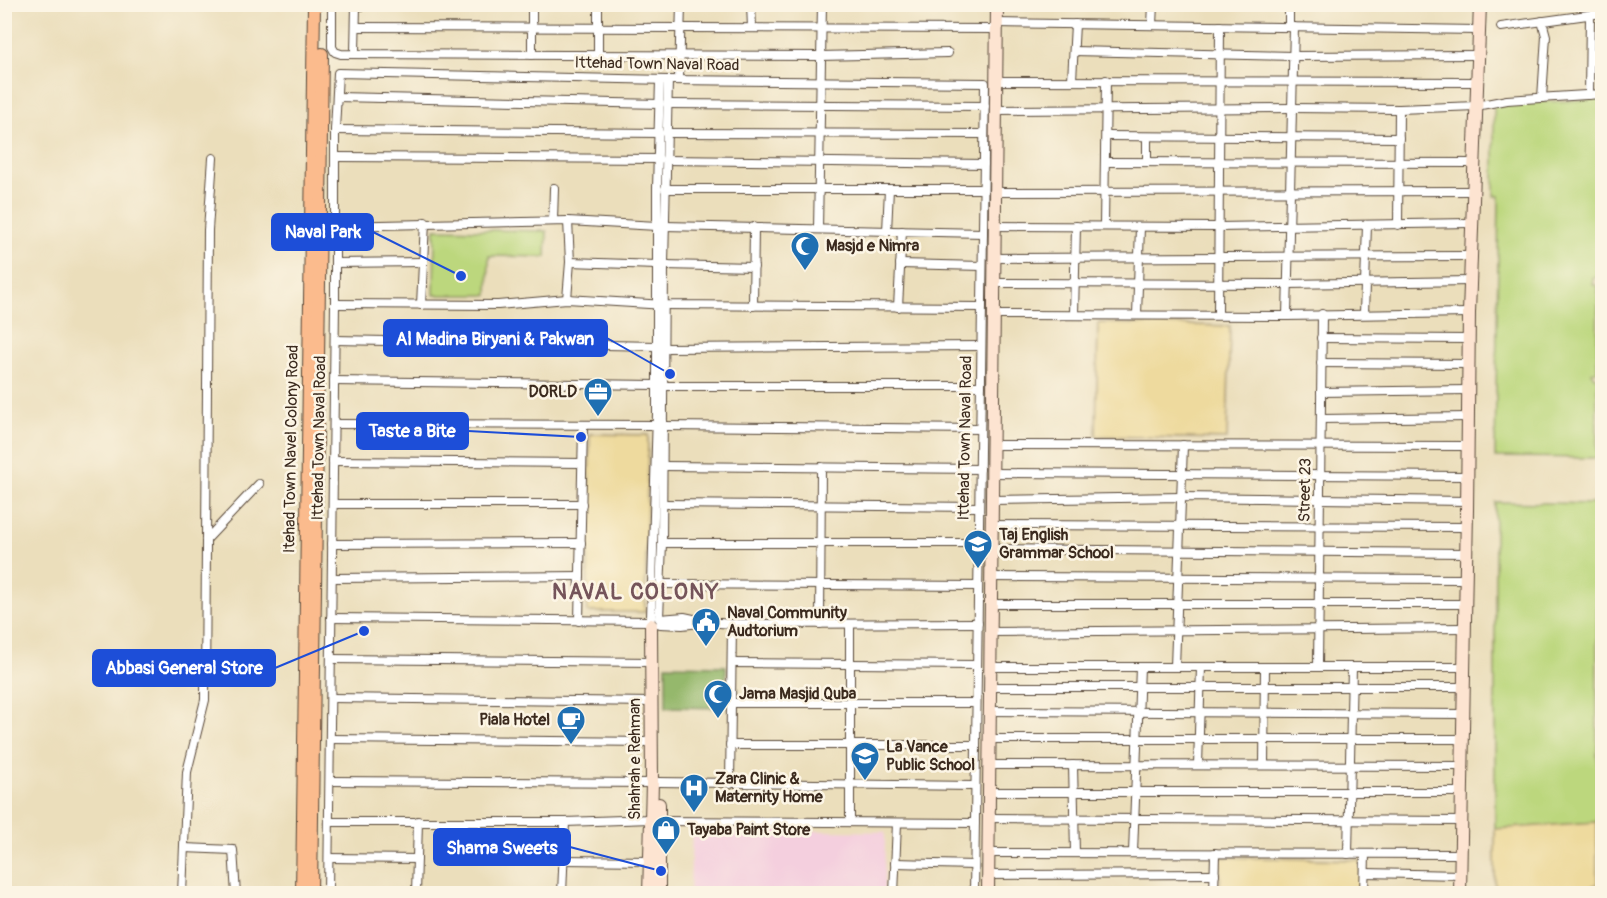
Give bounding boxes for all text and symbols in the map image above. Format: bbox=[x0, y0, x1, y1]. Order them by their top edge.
street label: Ittehad Town Naval Road bbox=[574, 53, 740, 75]
callout: Naval Park bbox=[272, 214, 373, 250]
text: Naval Park bbox=[285, 221, 362, 244]
mosque icon: Masjd e Nimra bbox=[789, 230, 821, 272]
place label: Masjd e Nimra bbox=[826, 236, 920, 256]
callout: Al Madina Biryani & Pakwan bbox=[384, 320, 607, 356]
text: Al Madina Biryani & Pakwan bbox=[396, 328, 594, 351]
street label: Itehad Town Navel Colony Road bbox=[279, 345, 303, 553]
street label: Ittehad Town Naval Road bbox=[308, 355, 330, 521]
street label: Ittehad Town Naval Road bbox=[954, 355, 976, 521]
office icon: DORLD bbox=[582, 376, 614, 418]
place label: DORLD bbox=[528, 382, 577, 402]
callout: Taste a Bite bbox=[357, 413, 468, 449]
text: Taste a Bite bbox=[367, 420, 457, 443]
street label: Street 23 bbox=[1294, 458, 1316, 522]
place label: Taj English Grammar School bbox=[998, 525, 1114, 563]
school or university icon: Taj English Grammar School bbox=[962, 528, 994, 570]
district label: NAVAL COLONY bbox=[552, 578, 720, 606]
place label: Naval Community Audtorium bbox=[727, 603, 847, 641]
public building icon: Naval Community Audtorium bbox=[690, 606, 722, 648]
callout: Abbasi General Store bbox=[93, 650, 275, 686]
text: Abbasi General Store bbox=[105, 657, 264, 680]
mosque icon: Jama Masjid Quba bbox=[702, 678, 734, 720]
place label: Jama Masjid Quba bbox=[739, 684, 857, 704]
street label: Shahrah e Rehman bbox=[625, 698, 645, 820]
cafe icon: Piala Hotel bbox=[555, 704, 587, 746]
place label: Piala Hotel bbox=[479, 710, 550, 730]
place label: La Vance Public School bbox=[886, 737, 975, 775]
school or university icon: La Vance Public School bbox=[849, 740, 881, 782]
place label: Zara Clinic & Maternity Home bbox=[715, 769, 824, 807]
hospital icon: Zara Clinic & Maternity Home bbox=[678, 772, 710, 814]
shop icon: Tayaba Paint Store bbox=[650, 814, 682, 856]
place label: Tayaba Paint Store bbox=[686, 820, 811, 840]
callout: Shama Sweets bbox=[434, 829, 570, 865]
text: Shama Sweets bbox=[446, 837, 559, 860]

